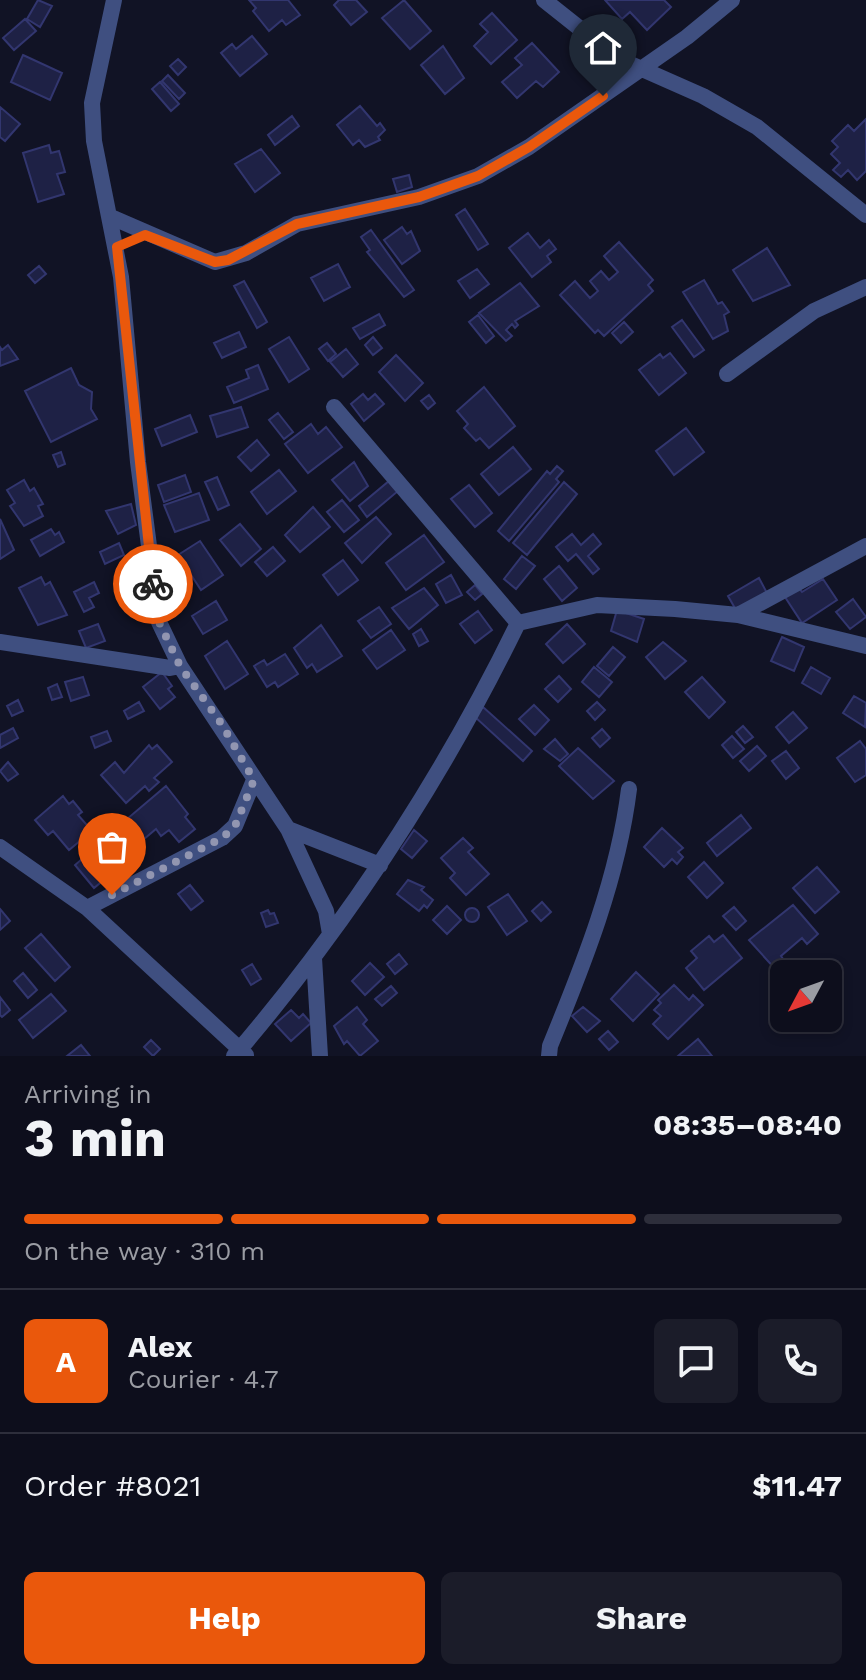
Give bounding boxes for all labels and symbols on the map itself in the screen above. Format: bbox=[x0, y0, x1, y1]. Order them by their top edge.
pin bbox=[569, 14.0, 637, 96]
courier bbox=[113, 544, 193, 624]
pin bbox=[78, 813, 146, 895]
north arrow bbox=[770, 960, 842, 1032]

